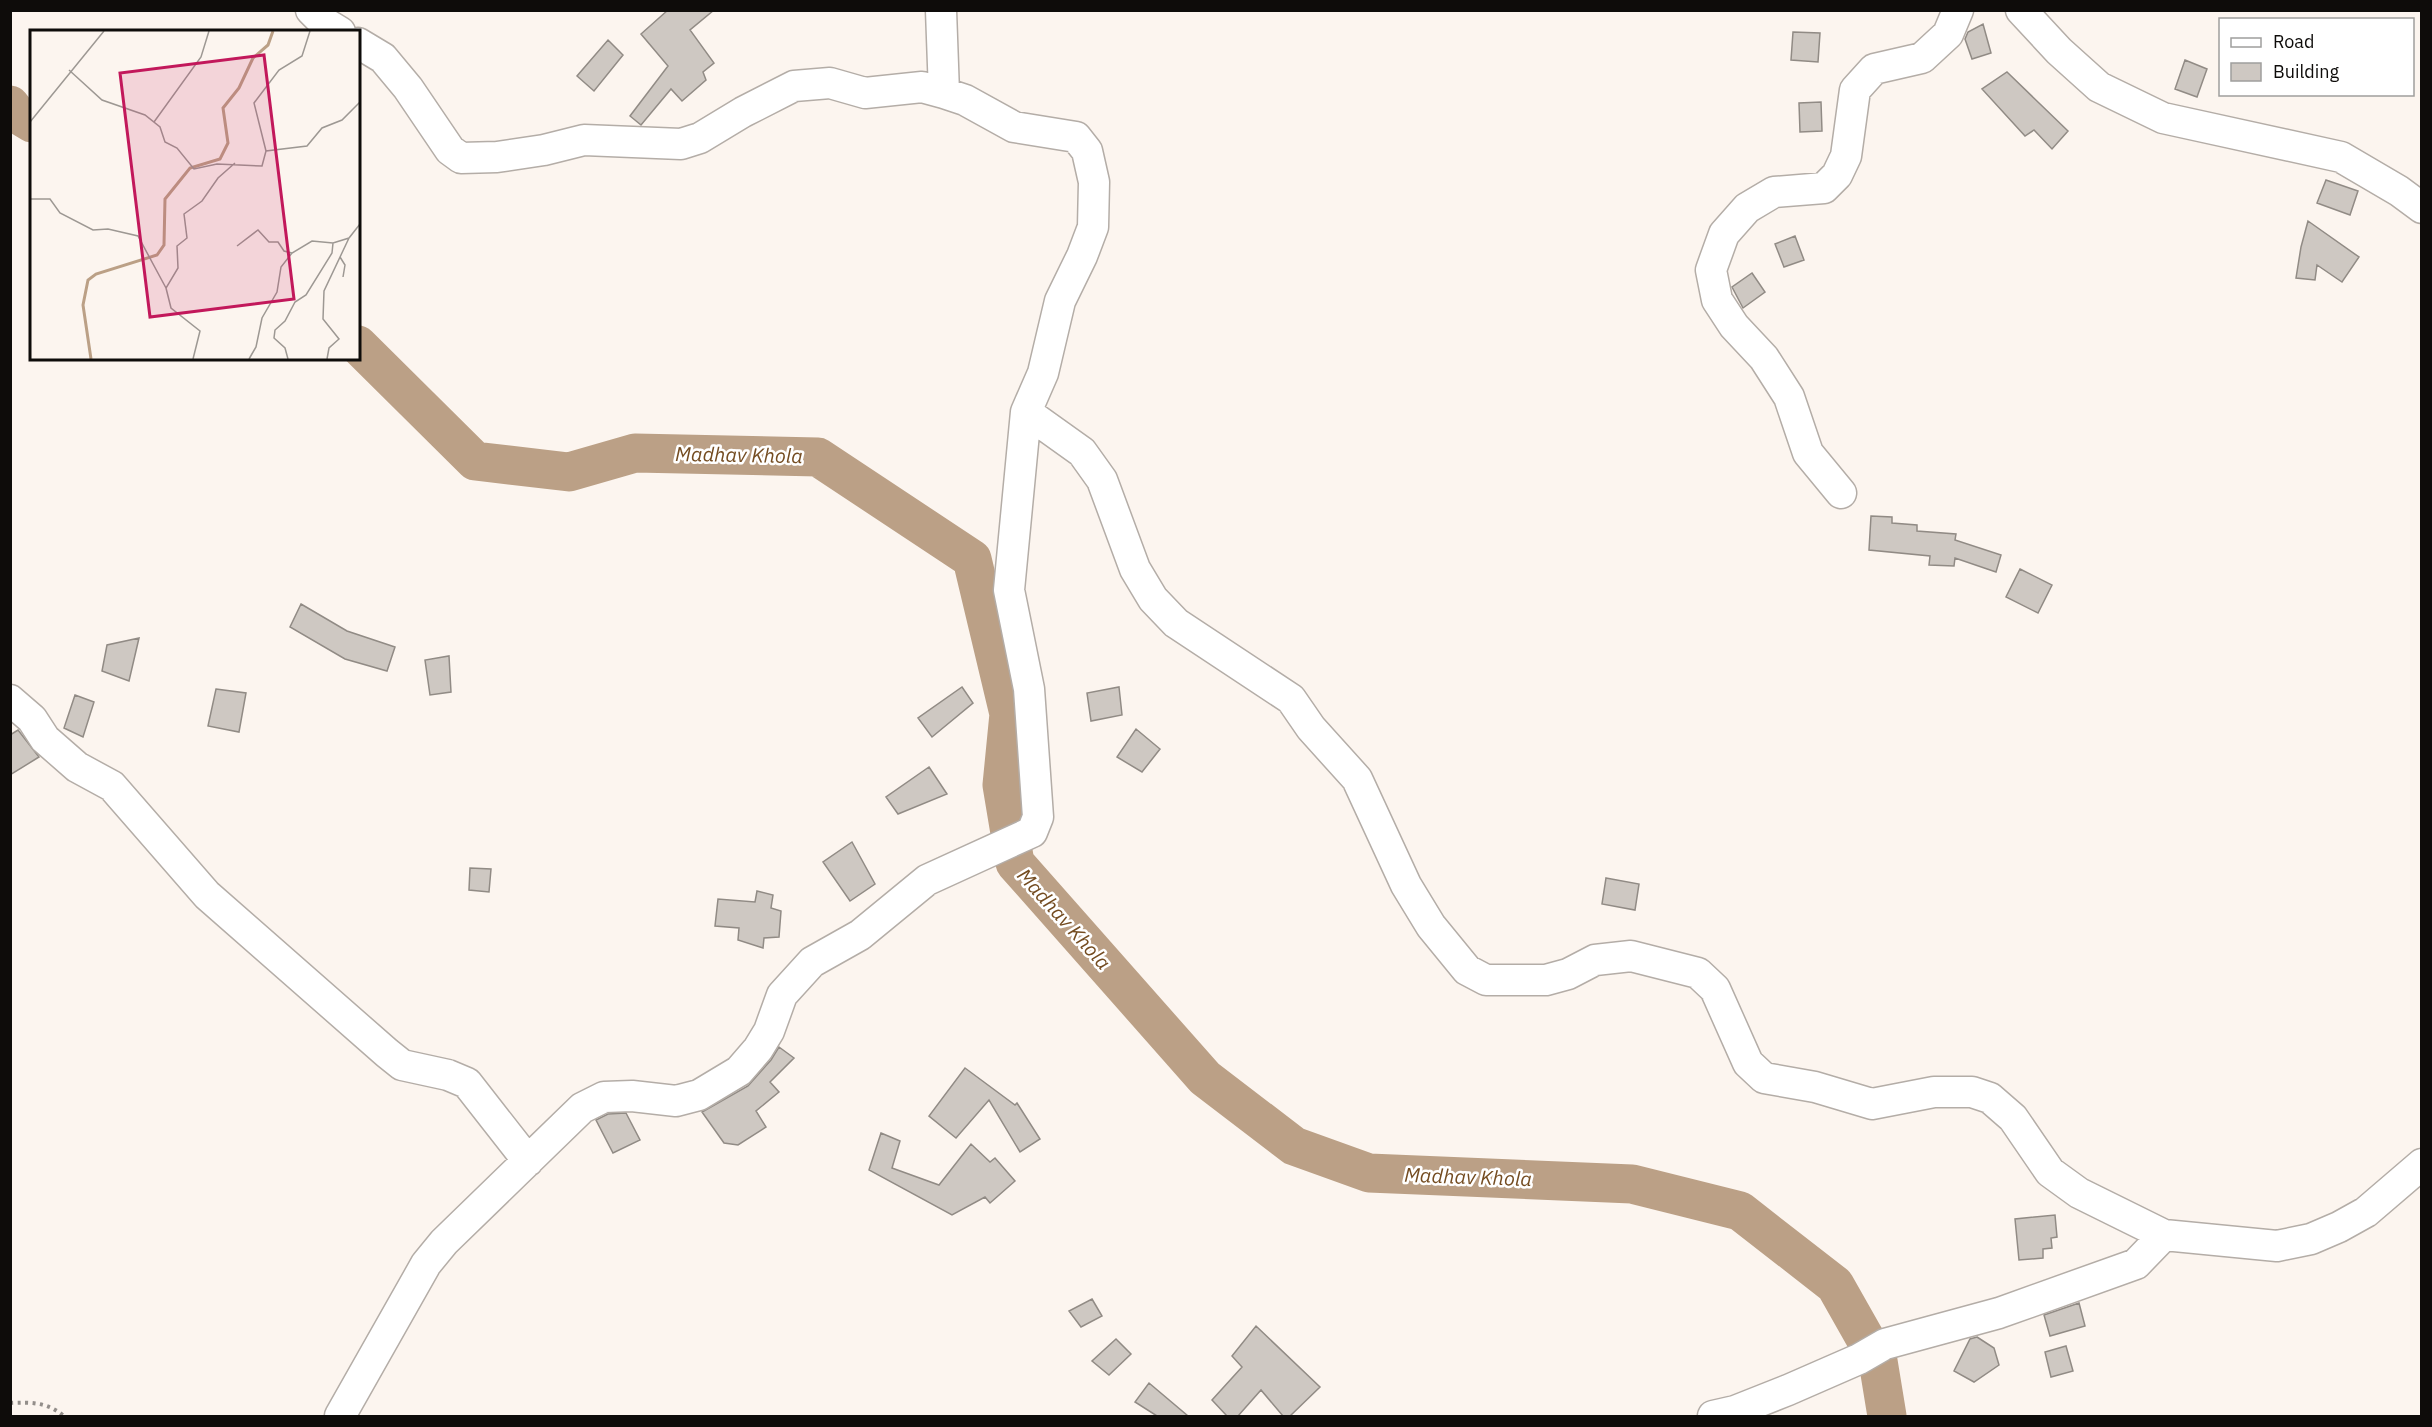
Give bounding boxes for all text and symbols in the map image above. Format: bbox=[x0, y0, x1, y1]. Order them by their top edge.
legend bbox=[2219, 18, 2414, 96]
inset map bbox=[30, 30, 360, 360]
text: Road bbox=[2273, 30, 2314, 53]
text: Building bbox=[2273, 60, 2340, 83]
water label: Madhav Khola bbox=[675, 440, 803, 469]
water label: Madhav Khola bbox=[1012, 862, 1117, 975]
water label: Madhav Khola bbox=[1404, 1161, 1532, 1192]

